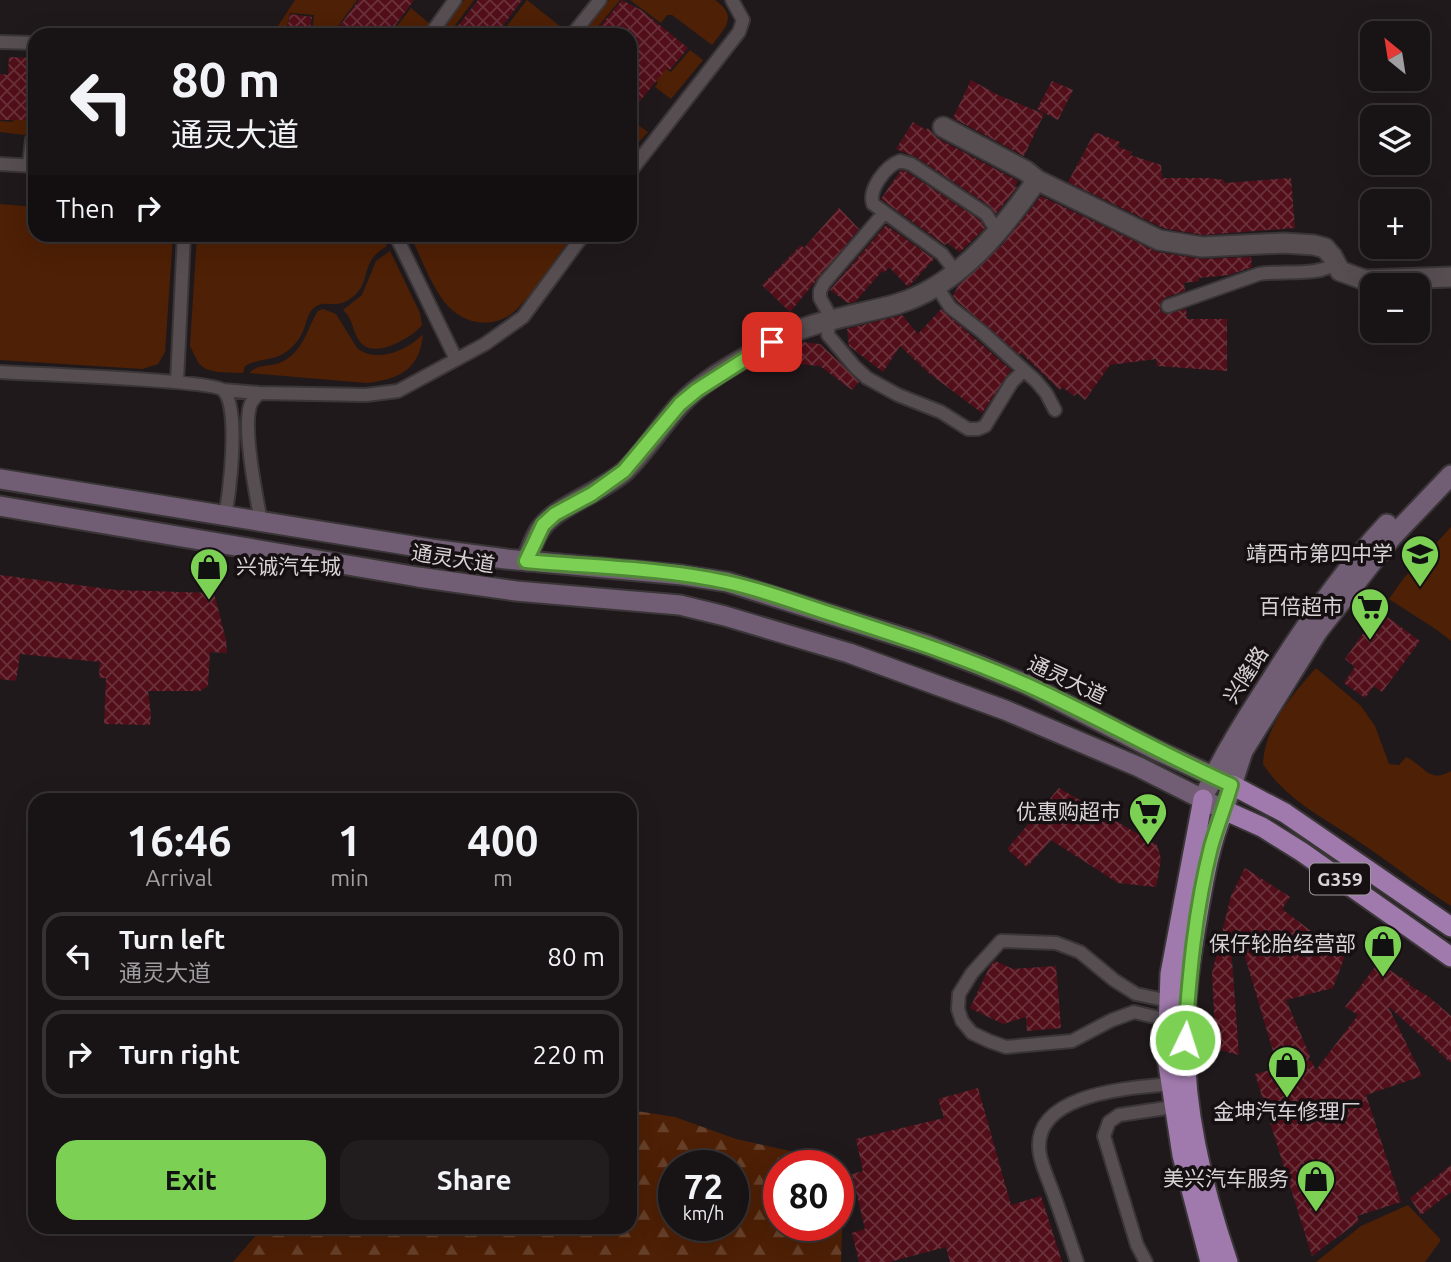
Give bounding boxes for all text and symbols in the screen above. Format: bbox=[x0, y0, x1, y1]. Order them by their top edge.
north arrow bbox=[1360, 21, 1430, 91]
map controls bbox=[1360, 21, 1430, 343]
text: 80 m bbox=[171, 51, 280, 106]
icon: left bbox=[56, 56, 147, 147]
button: layers bbox=[1360, 105, 1430, 175]
text: 通灵大道 bbox=[171, 116, 299, 152]
icon: right bbox=[129, 189, 167, 227]
button: + bbox=[1360, 189, 1430, 259]
text: Then bbox=[56, 194, 115, 223]
button: − bbox=[1360, 273, 1430, 343]
pin bbox=[742, 312, 802, 372]
icon: arrive bbox=[753, 323, 791, 361]
school or university icon: 靖西市第四中学 bbox=[1399, 533, 1441, 588]
street label: 通灵大道 bbox=[410, 540, 497, 576]
place label: 靖西市第四中学 bbox=[1246, 541, 1393, 565]
shop icon: 兴诚汽车城 bbox=[188, 546, 230, 601]
place label: 兴诚汽车城 bbox=[236, 554, 341, 578]
supermarket icon: 百倍超市 bbox=[1349, 586, 1391, 641]
place label: 百倍超市 bbox=[1259, 594, 1343, 618]
street label: 兴隆路 bbox=[1218, 642, 1272, 707]
street label: 通灵大道 bbox=[1024, 650, 1111, 708]
supermarket icon: 优惠购超市 bbox=[1127, 791, 1169, 846]
place label: 优惠购超市 bbox=[1016, 799, 1121, 823]
text: 16:46 bbox=[127, 817, 232, 864]
text: 1 bbox=[338, 817, 361, 864]
text: 400 bbox=[467, 817, 538, 864]
road number: G359 bbox=[1310, 864, 1370, 894]
text: Arrival bbox=[146, 865, 213, 890]
text: min bbox=[330, 865, 369, 890]
text: m bbox=[493, 865, 513, 890]
shop icon: 保仔轮胎经营部 bbox=[1362, 923, 1404, 978]
text: Turn left bbox=[119, 925, 225, 954]
place label: 保仔轮胎经营部 bbox=[1209, 931, 1356, 955]
icon: left bbox=[60, 937, 98, 975]
text: 80 m bbox=[547, 942, 605, 971]
text: 通灵大道 bbox=[119, 960, 211, 985]
position arrow bbox=[1148, 1003, 1222, 1077]
icon: right bbox=[60, 1035, 98, 1073]
text: Turn right bbox=[119, 1040, 240, 1069]
text: 220 m bbox=[533, 1040, 605, 1069]
shop icon: 金坤汽车修理厂 bbox=[1266, 1044, 1308, 1099]
place label: 金坤汽车修理厂 bbox=[1214, 1099, 1361, 1123]
button: Exit bbox=[56, 1140, 326, 1220]
button: Share bbox=[340, 1140, 609, 1220]
speed limit sign: 80 bbox=[763, 1150, 854, 1241]
shop icon: 美兴汽车服务 bbox=[1295, 1158, 1337, 1213]
text: 72 bbox=[684, 1166, 723, 1206]
place label: 美兴汽车服务 bbox=[1163, 1166, 1289, 1190]
text: km/h bbox=[683, 1203, 724, 1223]

